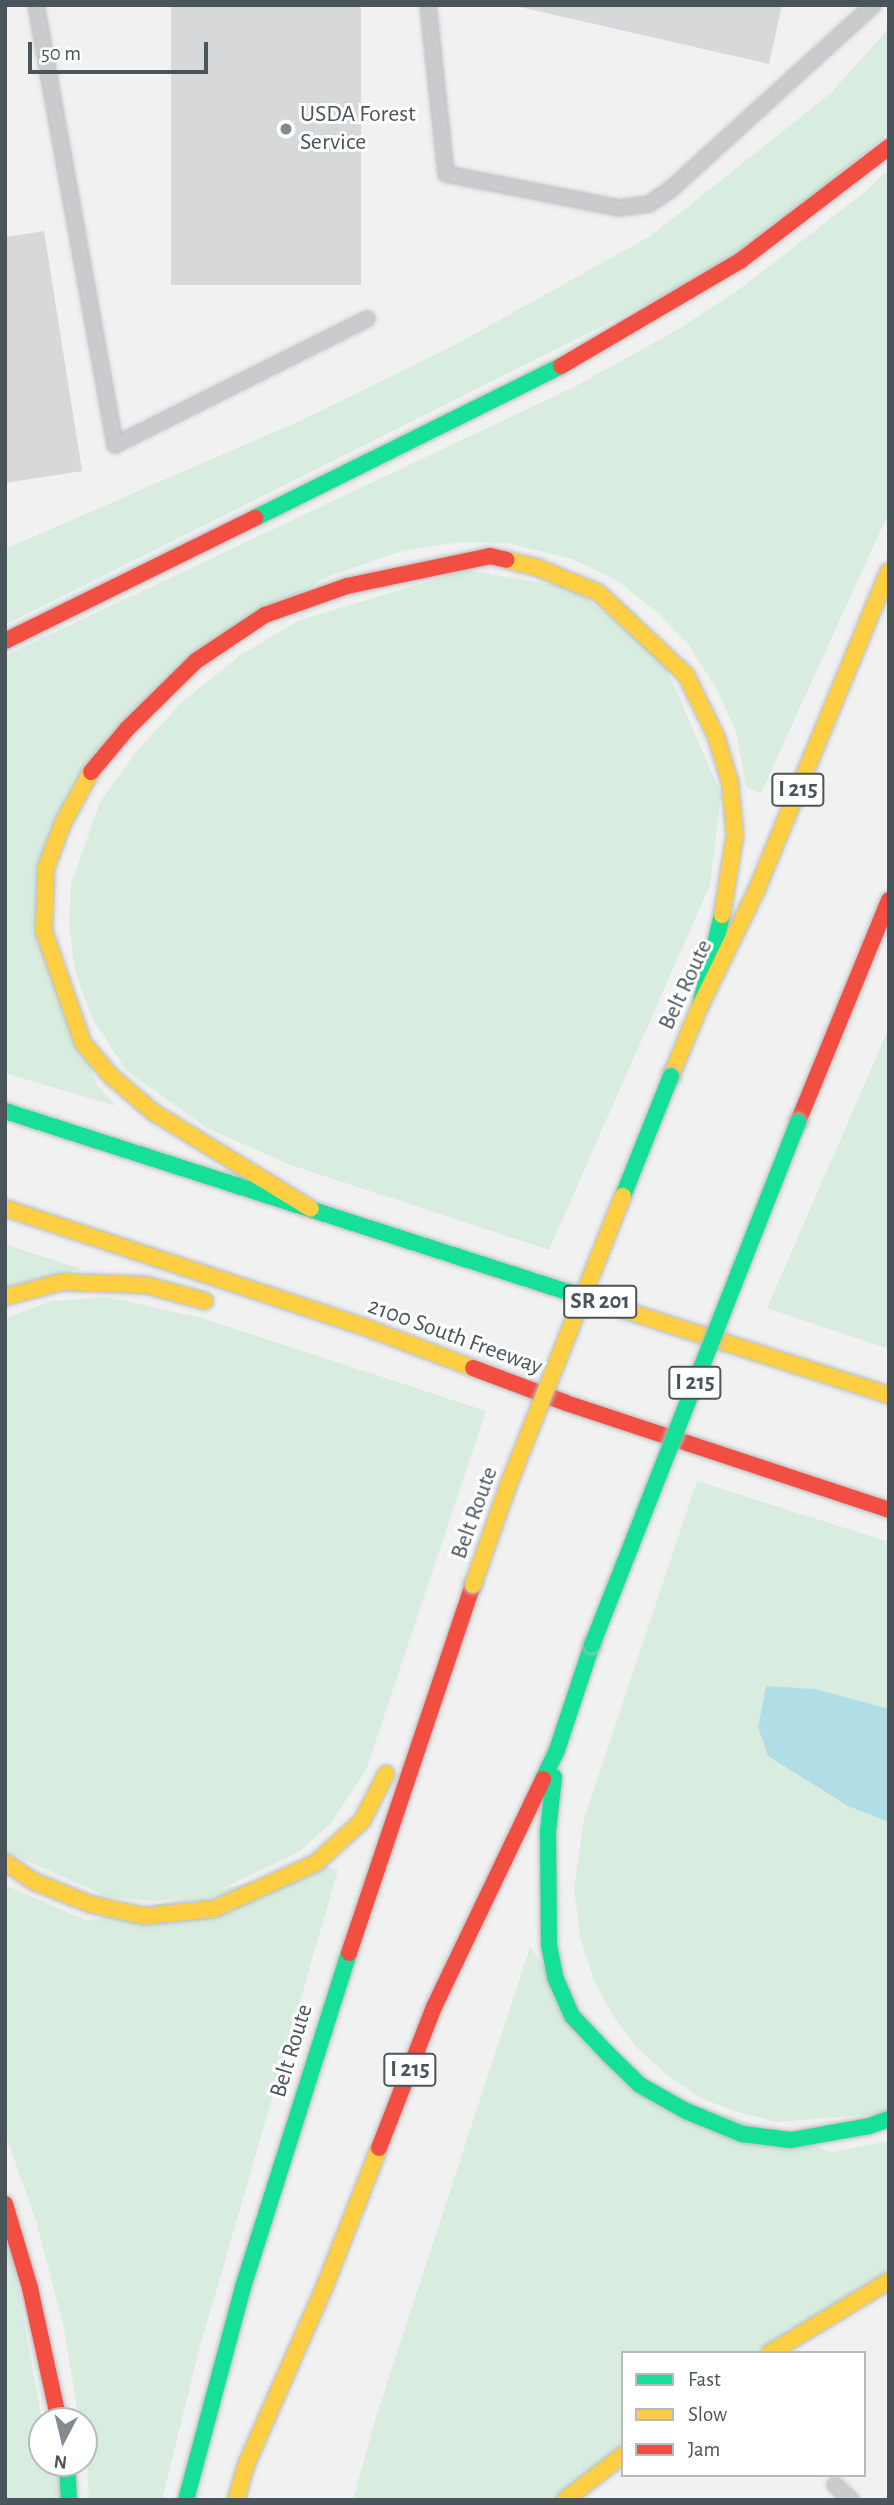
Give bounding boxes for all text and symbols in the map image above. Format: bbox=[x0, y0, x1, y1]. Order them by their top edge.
scale bar bbox=[32, 28, 212, 72]
text: 50 m bbox=[41, 43, 81, 64]
place label: USDA Forest Service bbox=[300, 101, 416, 157]
marker: USDA Forest Service bbox=[278, 121, 294, 137]
road number: I 215 bbox=[770, 770, 826, 810]
street label: Belt Route bbox=[653, 935, 719, 1035]
road number: SR 201 bbox=[562, 1282, 638, 1322]
street label: 2100 South Freeway bbox=[364, 1292, 546, 1382]
road number: I 215 bbox=[667, 1364, 723, 1402]
street label: Belt Route bbox=[445, 1463, 505, 1563]
street label: Belt Route bbox=[264, 2001, 320, 2101]
road number: I 215 bbox=[382, 2050, 438, 2090]
legend bbox=[621, 2351, 866, 2477]
text: Fast bbox=[688, 2369, 721, 2390]
text: Slow bbox=[688, 2404, 727, 2425]
north arrow bbox=[28, 2407, 98, 2477]
text: Jam bbox=[688, 2439, 720, 2460]
text: N bbox=[53, 2451, 68, 2472]

